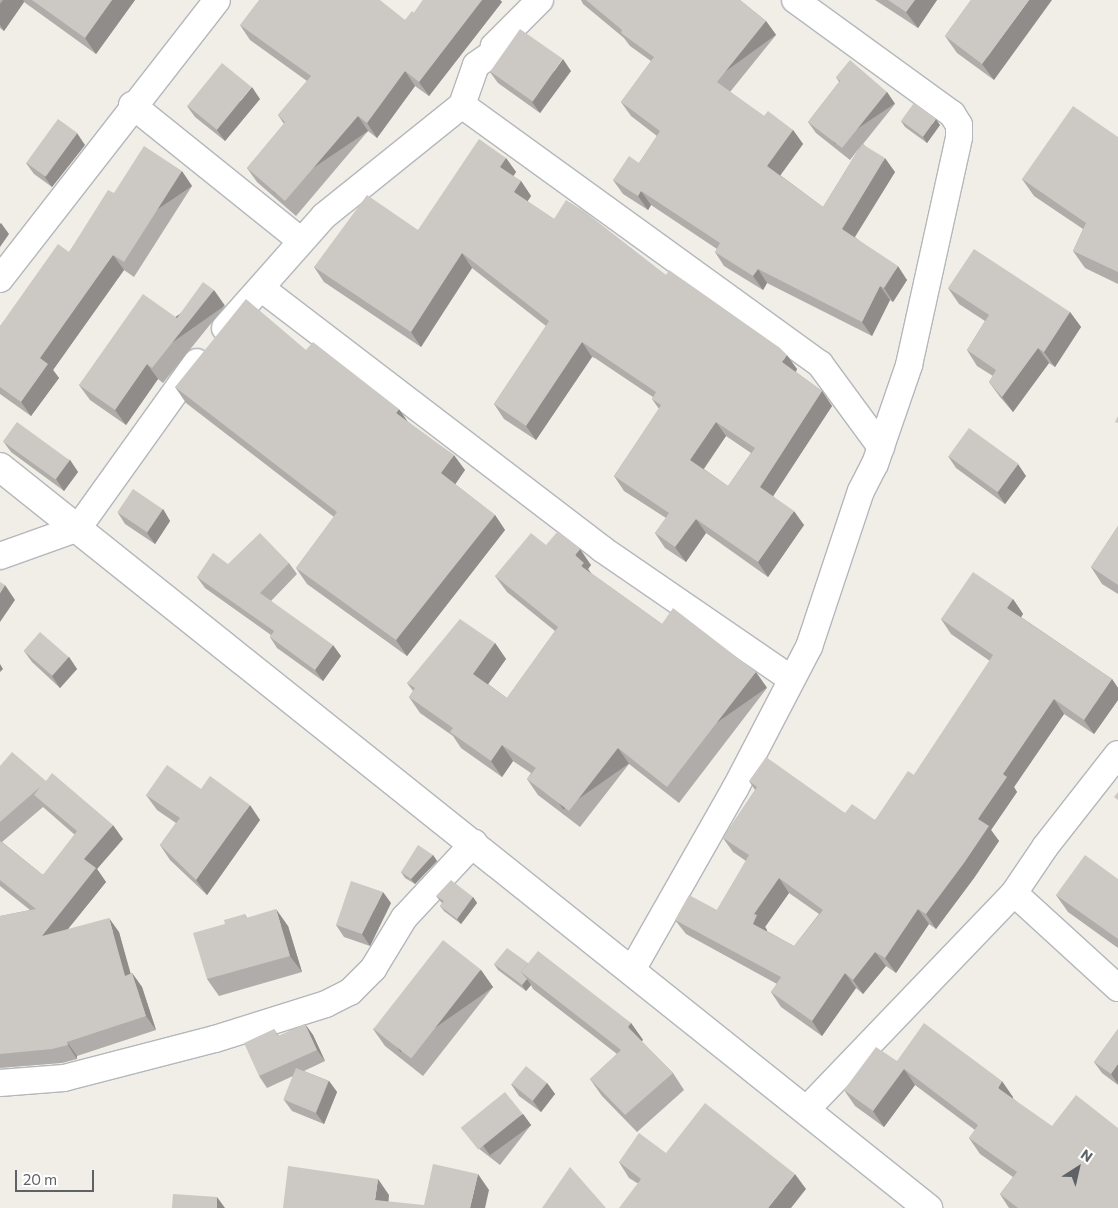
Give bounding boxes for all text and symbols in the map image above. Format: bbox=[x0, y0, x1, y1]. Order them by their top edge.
north arrow bbox=[1053, 1143, 1103, 1193]
text: N bbox=[1078, 1145, 1096, 1165]
scale bar bbox=[18, 1160, 96, 1192]
text: 20 m bbox=[23, 1170, 57, 1188]

